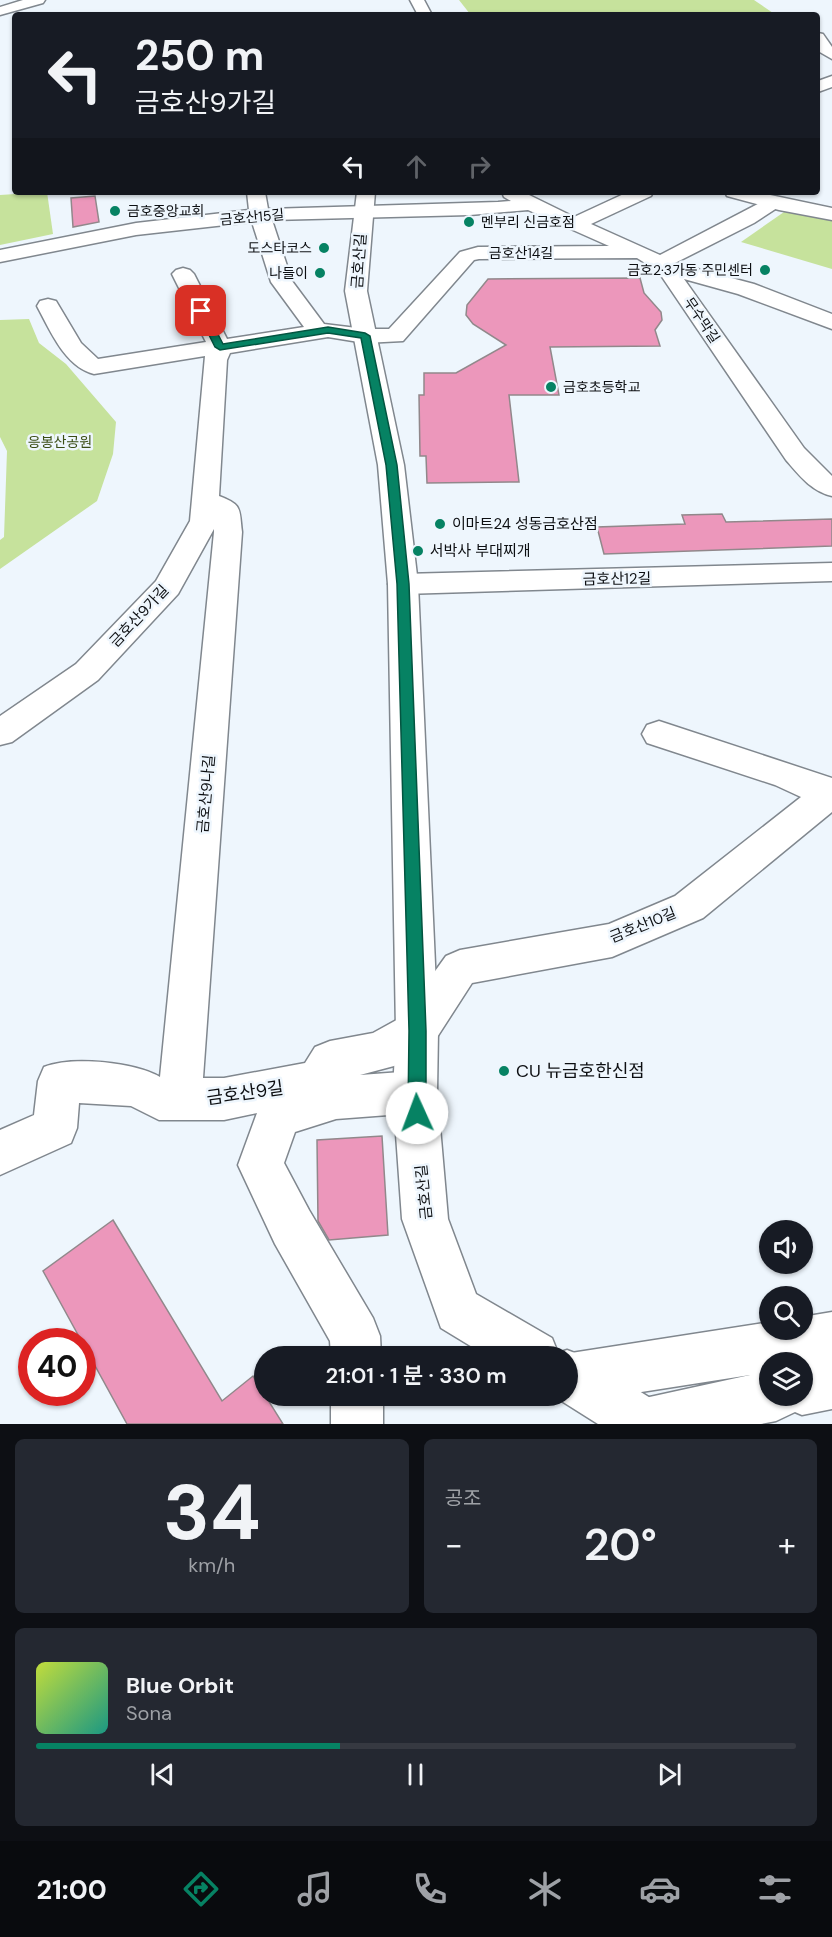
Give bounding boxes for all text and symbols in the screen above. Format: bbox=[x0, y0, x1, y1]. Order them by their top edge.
text: 250 m bbox=[135, 28, 264, 83]
icon: left bbox=[36, 36, 114, 114]
text: 금호산9가길 bbox=[135, 85, 276, 120]
icon: left bbox=[337, 150, 370, 183]
icon: ahead bbox=[400, 150, 433, 183]
icon: right bbox=[463, 150, 496, 183]
place label: 금호중앙교회 bbox=[127, 202, 204, 220]
marker: 금호중앙교회 bbox=[108, 204, 122, 218]
street label: 금호산15길 bbox=[219, 205, 285, 229]
place label: 멘부리 신금호점 bbox=[481, 213, 575, 231]
marker: 멘부리 신금호점 bbox=[462, 215, 476, 229]
street label: 금호산길 bbox=[347, 233, 371, 289]
place label: 도스타코스 bbox=[248, 239, 312, 257]
marker: 도스타코스 bbox=[317, 241, 331, 255]
street label: 금호산14길 bbox=[489, 244, 553, 262]
place label: 금호2·3가동 주민센터 bbox=[627, 261, 753, 279]
marker: 금호2·3가동 주민센터 bbox=[758, 263, 772, 277]
place label: 나들이 bbox=[269, 264, 308, 282]
marker: 나들이 bbox=[313, 266, 327, 280]
pin bbox=[175, 285, 226, 336]
icon: arrive bbox=[184, 294, 217, 327]
street label: 무수막길 bbox=[680, 294, 724, 346]
place label: 금호초등학교 bbox=[563, 378, 640, 396]
marker: 금호초등학교 bbox=[544, 380, 558, 394]
park label: 응봉산공원 bbox=[28, 433, 92, 451]
place label: 이마트24 성동금호산점 bbox=[452, 514, 598, 534]
marker: 이마트24 성동금호산점 bbox=[433, 517, 447, 531]
place label: 서박사 부대찌개 bbox=[430, 541, 531, 561]
marker: 서박사 부대찌개 bbox=[411, 544, 425, 558]
street label: 금호산12길 bbox=[583, 568, 651, 590]
street label: 금호산9가길 bbox=[105, 581, 173, 651]
street label: 금호산9나길 bbox=[193, 754, 219, 834]
street label: 금호산10길 bbox=[607, 903, 679, 947]
place label: CU 뉴금호한신점 bbox=[516, 1059, 645, 1083]
marker: CU 뉴금호한신점 bbox=[497, 1064, 511, 1078]
street label: 금호산9길 bbox=[205, 1076, 285, 1110]
position arrow bbox=[385, 1081, 449, 1145]
street label: 금호산길 bbox=[411, 1164, 437, 1220]
map controls bbox=[759, 1220, 813, 1406]
button: sound bbox=[759, 1220, 813, 1274]
button: search bbox=[759, 1286, 813, 1340]
speed limit sign: 40 bbox=[18, 1328, 96, 1406]
button: layers bbox=[759, 1352, 813, 1406]
text: 21:01 · 1 분 · 330 m bbox=[325, 1361, 507, 1390]
text: 34 bbox=[163, 1462, 261, 1563]
text: 공조 bbox=[445, 1485, 481, 1511]
text: 20° bbox=[584, 1515, 657, 1574]
text: − bbox=[445, 1523, 463, 1566]
text: + bbox=[778, 1523, 796, 1566]
text: km/h bbox=[188, 1552, 235, 1578]
text: Blue Orbit bbox=[126, 1671, 234, 1700]
text: Sona bbox=[126, 1700, 172, 1726]
icon: previous bbox=[146, 1758, 179, 1791]
icon: pause bbox=[399, 1758, 432, 1791]
icon: next bbox=[653, 1758, 686, 1791]
icon: directions bbox=[180, 1868, 222, 1910]
icon: music bbox=[294, 1868, 336, 1910]
icon: phone bbox=[409, 1868, 451, 1910]
icon: climate bbox=[524, 1868, 566, 1910]
icon: car bbox=[639, 1868, 681, 1910]
icon: filters bbox=[754, 1868, 796, 1910]
text: 21:00 bbox=[36, 1872, 107, 1907]

